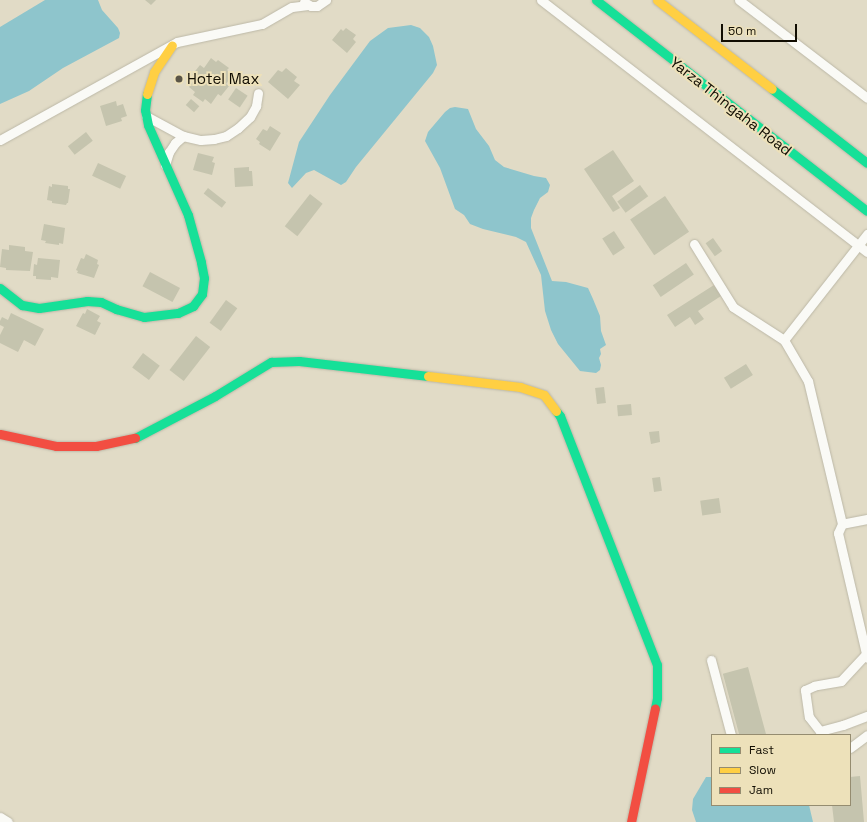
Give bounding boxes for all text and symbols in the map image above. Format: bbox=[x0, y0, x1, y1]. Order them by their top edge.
scale bar bbox=[723, 16, 799, 42]
text: 50 m bbox=[728, 23, 756, 39]
street label: Yarza Thingaha Road bbox=[666, 53, 796, 159]
place label: Hotel Max bbox=[187, 70, 259, 88]
marker: Hotel Max bbox=[174, 74, 184, 84]
legend bbox=[711, 734, 851, 806]
text: Fast bbox=[749, 742, 774, 758]
text: Slow bbox=[749, 762, 776, 778]
text: Jam bbox=[749, 782, 773, 798]

